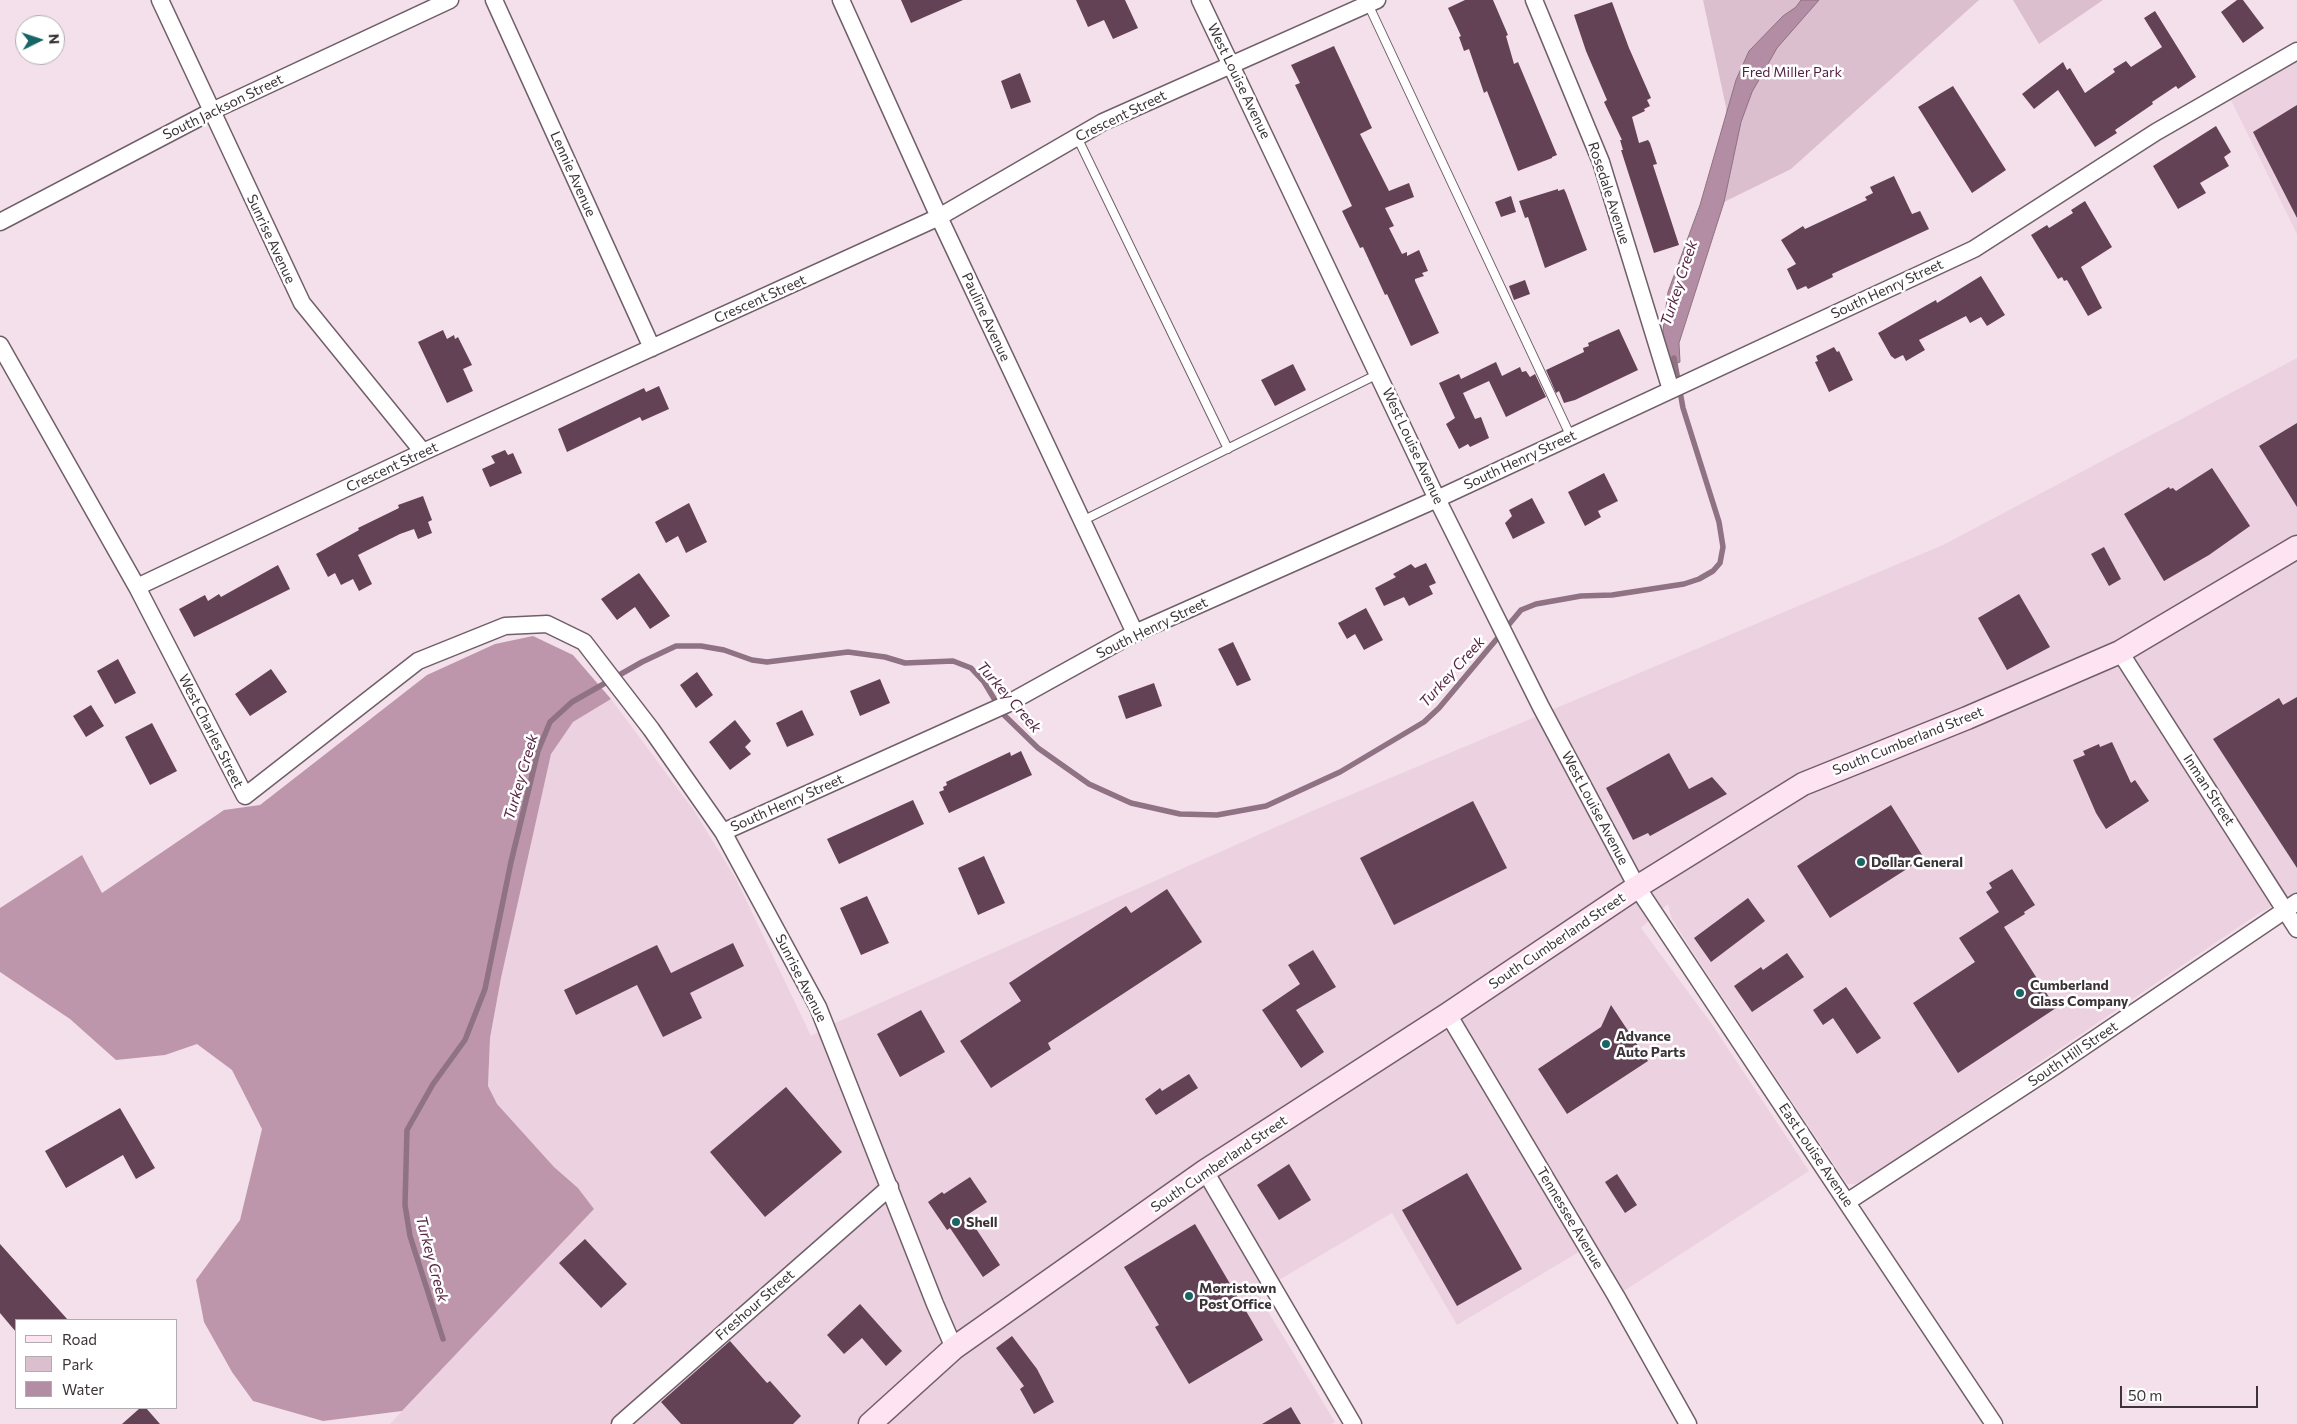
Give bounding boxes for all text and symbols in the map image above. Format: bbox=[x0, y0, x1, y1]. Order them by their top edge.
north arrow bbox=[15, 15, 65, 65]
street label: West Louise Avenue bbox=[1204, 21, 1274, 141]
text: N bbox=[46, 33, 63, 45]
park label: Fred Miller Park bbox=[1742, 64, 1842, 80]
street label: South Jackson Street bbox=[160, 71, 286, 143]
street label: Crescent Street bbox=[1073, 87, 1169, 145]
street label: Lennie Avenue bbox=[547, 129, 599, 219]
street label: Rosedale Avenue bbox=[1585, 140, 1633, 246]
street label: Sunrise Avenue bbox=[243, 192, 299, 286]
water label: Turkey Creek bbox=[1657, 238, 1701, 328]
street label: South Henry Street bbox=[1828, 256, 1946, 322]
street label: Pauline Avenue bbox=[958, 270, 1014, 364]
street label: Crescent Street bbox=[711, 271, 809, 327]
street label: West Louise Avenue bbox=[1379, 385, 1447, 507]
street label: South Henry Street bbox=[1461, 427, 1579, 493]
street label: Crescent Street bbox=[344, 438, 440, 496]
street label: South Henry Street bbox=[1094, 594, 1210, 662]
water label: Turkey Creek bbox=[1416, 633, 1488, 711]
water label: Turkey Creek bbox=[973, 658, 1045, 736]
street label: West Charles Street bbox=[175, 671, 247, 791]
street label: South Cumberland Street bbox=[1830, 703, 1986, 779]
water label: Turkey Creek bbox=[500, 732, 542, 822]
street label: West Louise Avenue bbox=[1558, 748, 1632, 868]
street label: Inman Street bbox=[2180, 751, 2238, 829]
street label: South Henry Street bbox=[728, 771, 846, 835]
place label: Dollar General bbox=[1871, 854, 1963, 870]
marker: Dollar General bbox=[1855, 856, 1867, 868]
street label: South Cumberland Street bbox=[1486, 889, 1628, 993]
street label: Sunrise Avenue bbox=[772, 931, 830, 1025]
place label: Cumberland Glass Company bbox=[2030, 977, 2128, 1010]
marker: Cumberland Glass Company bbox=[2014, 987, 2026, 999]
street label: South Hill Street bbox=[2025, 1018, 2121, 1090]
place label: Advance Auto Parts bbox=[1616, 1028, 1685, 1060]
marker: Advance Auto Parts bbox=[1600, 1038, 1612, 1050]
street label: East Louise Avenue bbox=[1775, 1100, 1857, 1210]
street label: South Cumberland Street bbox=[1148, 1112, 1290, 1216]
street label: Tennessee Avenue bbox=[1533, 1164, 1607, 1272]
water label: Turkey Creek bbox=[412, 1214, 452, 1304]
place label: Shell bbox=[966, 1214, 998, 1230]
marker: Shell bbox=[950, 1216, 962, 1228]
street label: Freshour Street bbox=[712, 1266, 798, 1344]
place label: Morristown Post Office bbox=[1199, 1280, 1276, 1312]
marker: Morristown Post Office bbox=[1183, 1290, 1195, 1302]
legend bbox=[15, 1319, 178, 1409]
text: Road bbox=[62, 1330, 97, 1348]
text: Park bbox=[62, 1355, 93, 1373]
scale bar bbox=[2122, 1376, 2260, 1408]
text: Water bbox=[62, 1380, 104, 1398]
text: 50 m bbox=[2128, 1386, 2162, 1404]

